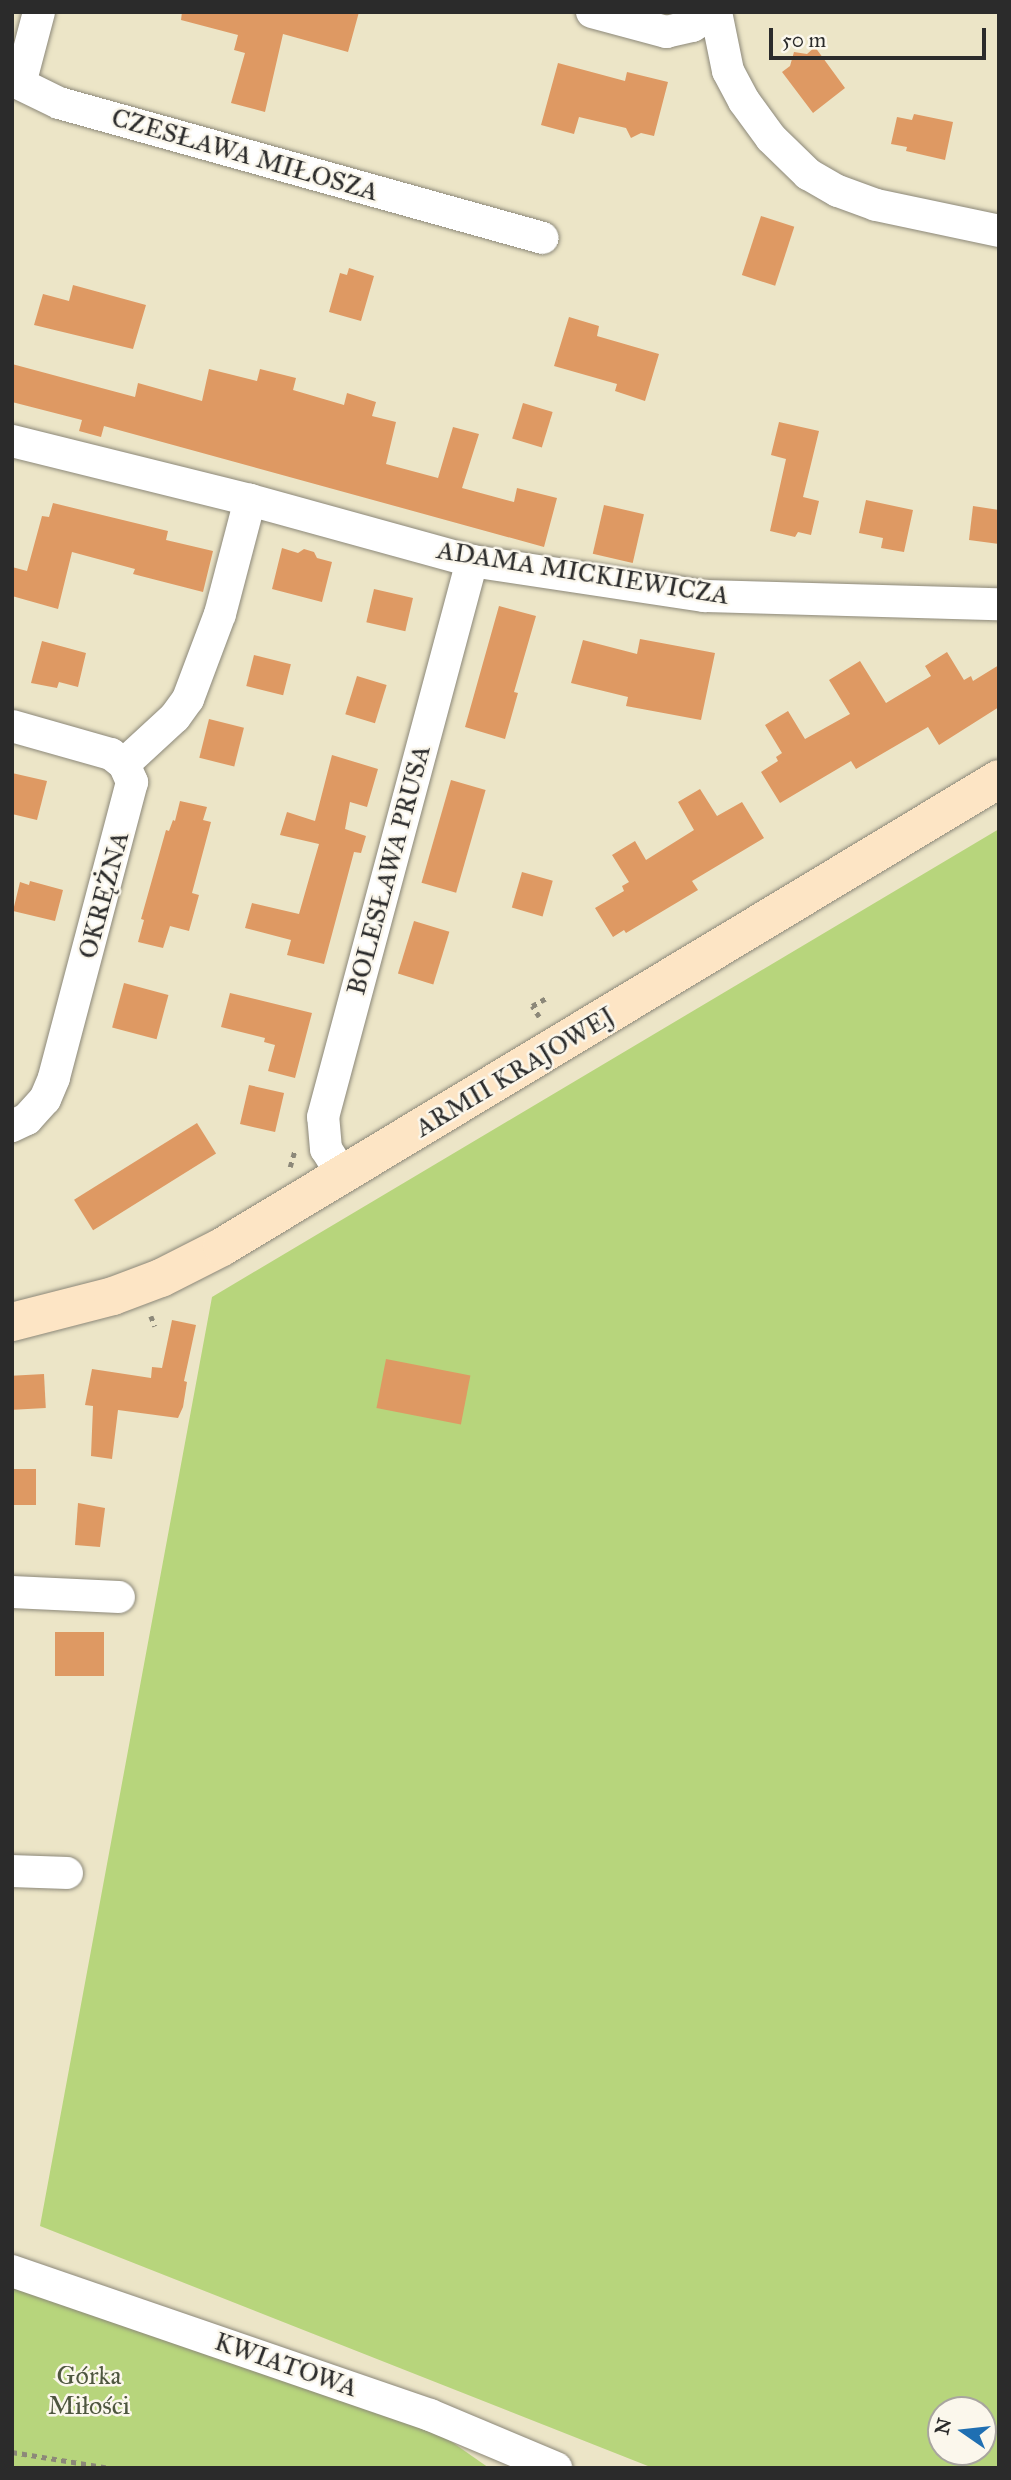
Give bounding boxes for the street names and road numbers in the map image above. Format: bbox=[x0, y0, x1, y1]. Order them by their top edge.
street label: CZESŁAWA MIŁOSZA bbox=[108, 102, 382, 208]
street label: ADAMA MICKIEWICZA bbox=[435, 535, 731, 611]
street label: BOLESŁAWA PRUSA bbox=[341, 742, 437, 998]
street label: OKRĘŻNA bbox=[72, 828, 136, 962]
street label: ARMII KRAJOWEJ bbox=[410, 1000, 620, 1144]
street label: KWIATOWA bbox=[210, 2326, 362, 2404]

